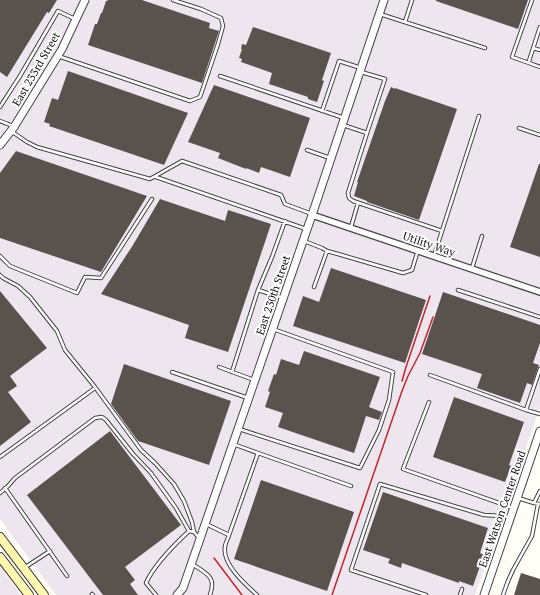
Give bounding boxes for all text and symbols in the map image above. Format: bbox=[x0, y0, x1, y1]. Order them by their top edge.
street label: East 233rd Street bbox=[9, 29, 63, 109]
street label: Utility Way bbox=[401, 229, 457, 260]
street label: East 230th Street bbox=[253, 253, 293, 337]
street label: East Watson Center Road bbox=[475, 449, 529, 569]

